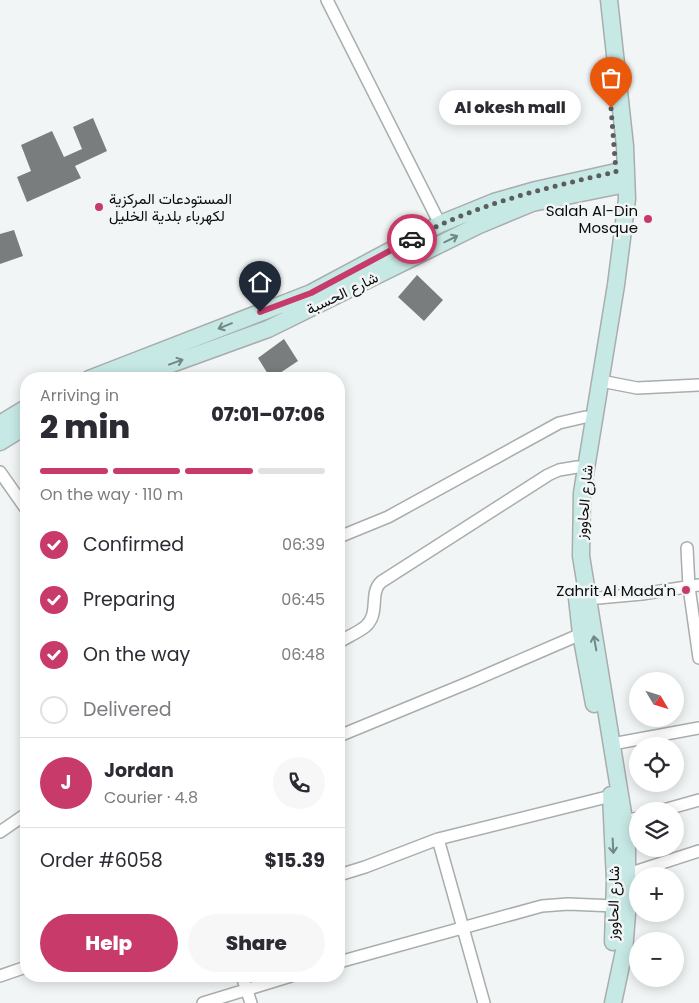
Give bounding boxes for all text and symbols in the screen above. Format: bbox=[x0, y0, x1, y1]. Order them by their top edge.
pin bbox=[590, 57, 632, 108]
icon: bag bbox=[597, 64, 625, 92]
callout: Al okesh mall bbox=[438, 90, 581, 126]
text: Al okesh mall bbox=[454, 96, 566, 119]
place label: المستودعات المركزية لكهرباء بلدية الخليل bbox=[109, 188, 232, 226]
place label: Salah Al-Din Mosque bbox=[546, 200, 638, 238]
marker: المستودعات المركزية لكهرباء بلدية الخليل bbox=[93, 201, 105, 213]
marker: Salah Al-Din Mosque bbox=[642, 213, 654, 225]
courier bbox=[387, 214, 437, 264]
icon: car bbox=[398, 225, 426, 253]
one-way arrow bbox=[444, 234, 459, 244]
pin bbox=[239, 261, 281, 312]
street label: شارع الحسبة bbox=[302, 266, 382, 320]
icon: home bbox=[246, 268, 274, 296]
one-way arrow bbox=[218, 322, 233, 331]
one-way arrow bbox=[167, 357, 183, 366]
text: Arriving in bbox=[40, 384, 119, 407]
text: 07:01–07:06 bbox=[211, 401, 325, 428]
text: 2 min bbox=[40, 404, 130, 449]
street label: شارع الحاووز bbox=[570, 464, 599, 541]
text: On the way · 110 m bbox=[40, 483, 183, 506]
icon: check bbox=[40, 531, 68, 559]
text: Confirmed bbox=[83, 531, 184, 558]
text: 06:39 bbox=[282, 533, 325, 556]
place label: Zahrit Al Mada'n bbox=[556, 580, 676, 601]
marker: Zahrit Al Mada'n bbox=[680, 584, 692, 596]
icon: check bbox=[40, 586, 68, 614]
text: Preparing bbox=[83, 586, 175, 613]
text: 06:45 bbox=[281, 588, 325, 611]
one-way arrow bbox=[589, 635, 599, 651]
icon: check bbox=[40, 641, 68, 669]
text: On the way bbox=[83, 641, 190, 668]
text: 06:48 bbox=[281, 643, 325, 666]
north arrow bbox=[629, 672, 684, 728]
map controls bbox=[629, 672, 684, 987]
text: Delivered bbox=[83, 696, 172, 723]
button: locate bbox=[629, 737, 684, 792]
text: Jordan bbox=[104, 757, 174, 784]
button: phone bbox=[273, 757, 325, 809]
text: J bbox=[61, 769, 71, 796]
text: Courier · 4.8 bbox=[104, 786, 198, 809]
button: layers bbox=[629, 802, 684, 857]
one-way arrow bbox=[609, 838, 618, 854]
text: Order #6058 bbox=[40, 847, 163, 874]
text: $15.39 bbox=[264, 847, 325, 874]
street label: شارع الحاووز bbox=[602, 865, 625, 941]
button: + bbox=[629, 867, 684, 922]
button: Help bbox=[40, 914, 178, 972]
button: Share bbox=[188, 914, 325, 972]
button: − bbox=[629, 932, 684, 987]

